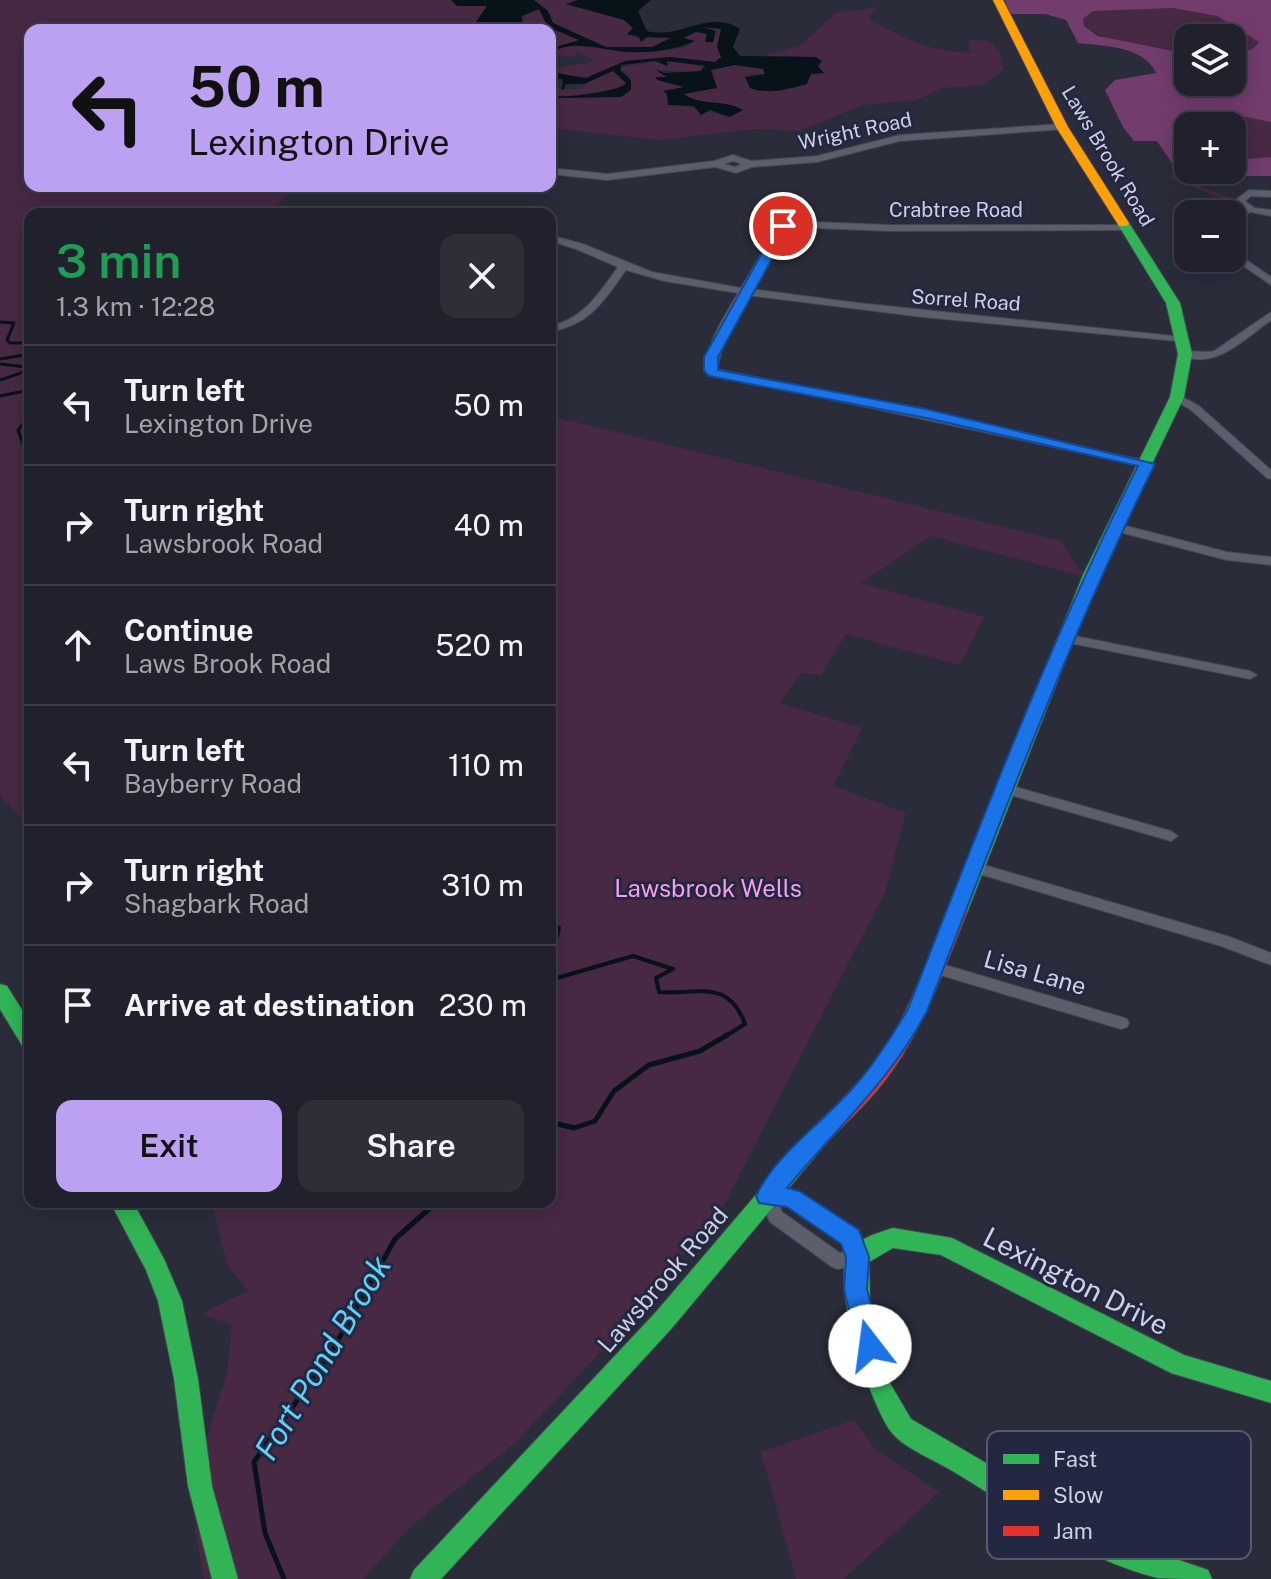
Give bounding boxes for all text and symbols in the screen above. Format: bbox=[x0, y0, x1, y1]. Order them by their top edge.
map controls bbox=[1174, 24, 1246, 272]
button: layers bbox=[1174, 24, 1246, 96]
text: 50 m bbox=[188, 54, 325, 120]
icon: left bbox=[56, 56, 160, 160]
street label: Laws Brook Road bbox=[1057, 82, 1159, 230]
street label: Wright Road bbox=[796, 107, 914, 155]
button: + bbox=[1174, 112, 1246, 184]
text: Lexington Drive bbox=[188, 121, 450, 163]
pin bbox=[749, 192, 817, 260]
street label: Crabtree Road bbox=[889, 198, 1023, 222]
button: − bbox=[1174, 200, 1246, 272]
icon: arrive bbox=[761, 204, 805, 248]
text: 3 min bbox=[56, 232, 181, 289]
button: close bbox=[440, 234, 524, 318]
street label: Sorrel Road bbox=[910, 284, 1022, 316]
text: 1.3 km · 12:28 bbox=[56, 291, 215, 322]
text: Turn left bbox=[124, 372, 245, 408]
icon: left bbox=[56, 383, 100, 427]
text: 50 m bbox=[453, 387, 524, 423]
text: Lexington Drive bbox=[124, 408, 313, 439]
text: Turn right bbox=[124, 492, 264, 528]
icon: right bbox=[56, 503, 100, 547]
text: 40 m bbox=[454, 507, 524, 543]
text: Lawsbrook Road bbox=[124, 528, 323, 559]
text: Continue bbox=[124, 612, 254, 648]
icon: ahead bbox=[56, 623, 100, 667]
text: 520 m bbox=[435, 627, 524, 663]
text: Laws Brook Road bbox=[124, 648, 331, 679]
text: Turn left bbox=[124, 732, 245, 768]
icon: left bbox=[56, 743, 100, 787]
text: 110 m bbox=[448, 747, 524, 783]
text: Bayberry Road bbox=[124, 768, 302, 799]
text: Turn right bbox=[124, 852, 264, 888]
icon: right bbox=[56, 863, 100, 907]
text: 310 m bbox=[441, 867, 524, 903]
park label: Lawsbrook Wells bbox=[614, 874, 802, 902]
text: Shagbark Road bbox=[124, 888, 309, 919]
street label: Lisa Lane bbox=[981, 944, 1090, 1000]
icon: arrive bbox=[56, 983, 100, 1027]
text: Arrive at destination bbox=[124, 987, 415, 1023]
text: 230 m bbox=[439, 987, 527, 1023]
button: Exit bbox=[56, 1100, 282, 1192]
button: Share bbox=[298, 1100, 524, 1192]
street label: Lawsbrook Road bbox=[591, 1201, 733, 1358]
street label: Lexington Drive bbox=[978, 1220, 1174, 1341]
water label: Fort Pond Brook bbox=[247, 1248, 399, 1467]
position arrow bbox=[828, 1304, 912, 1388]
legend bbox=[987, 1431, 1251, 1559]
text: Fast bbox=[1053, 1446, 1097, 1472]
text: Slow bbox=[1053, 1482, 1103, 1508]
text: Jam bbox=[1053, 1518, 1093, 1544]

